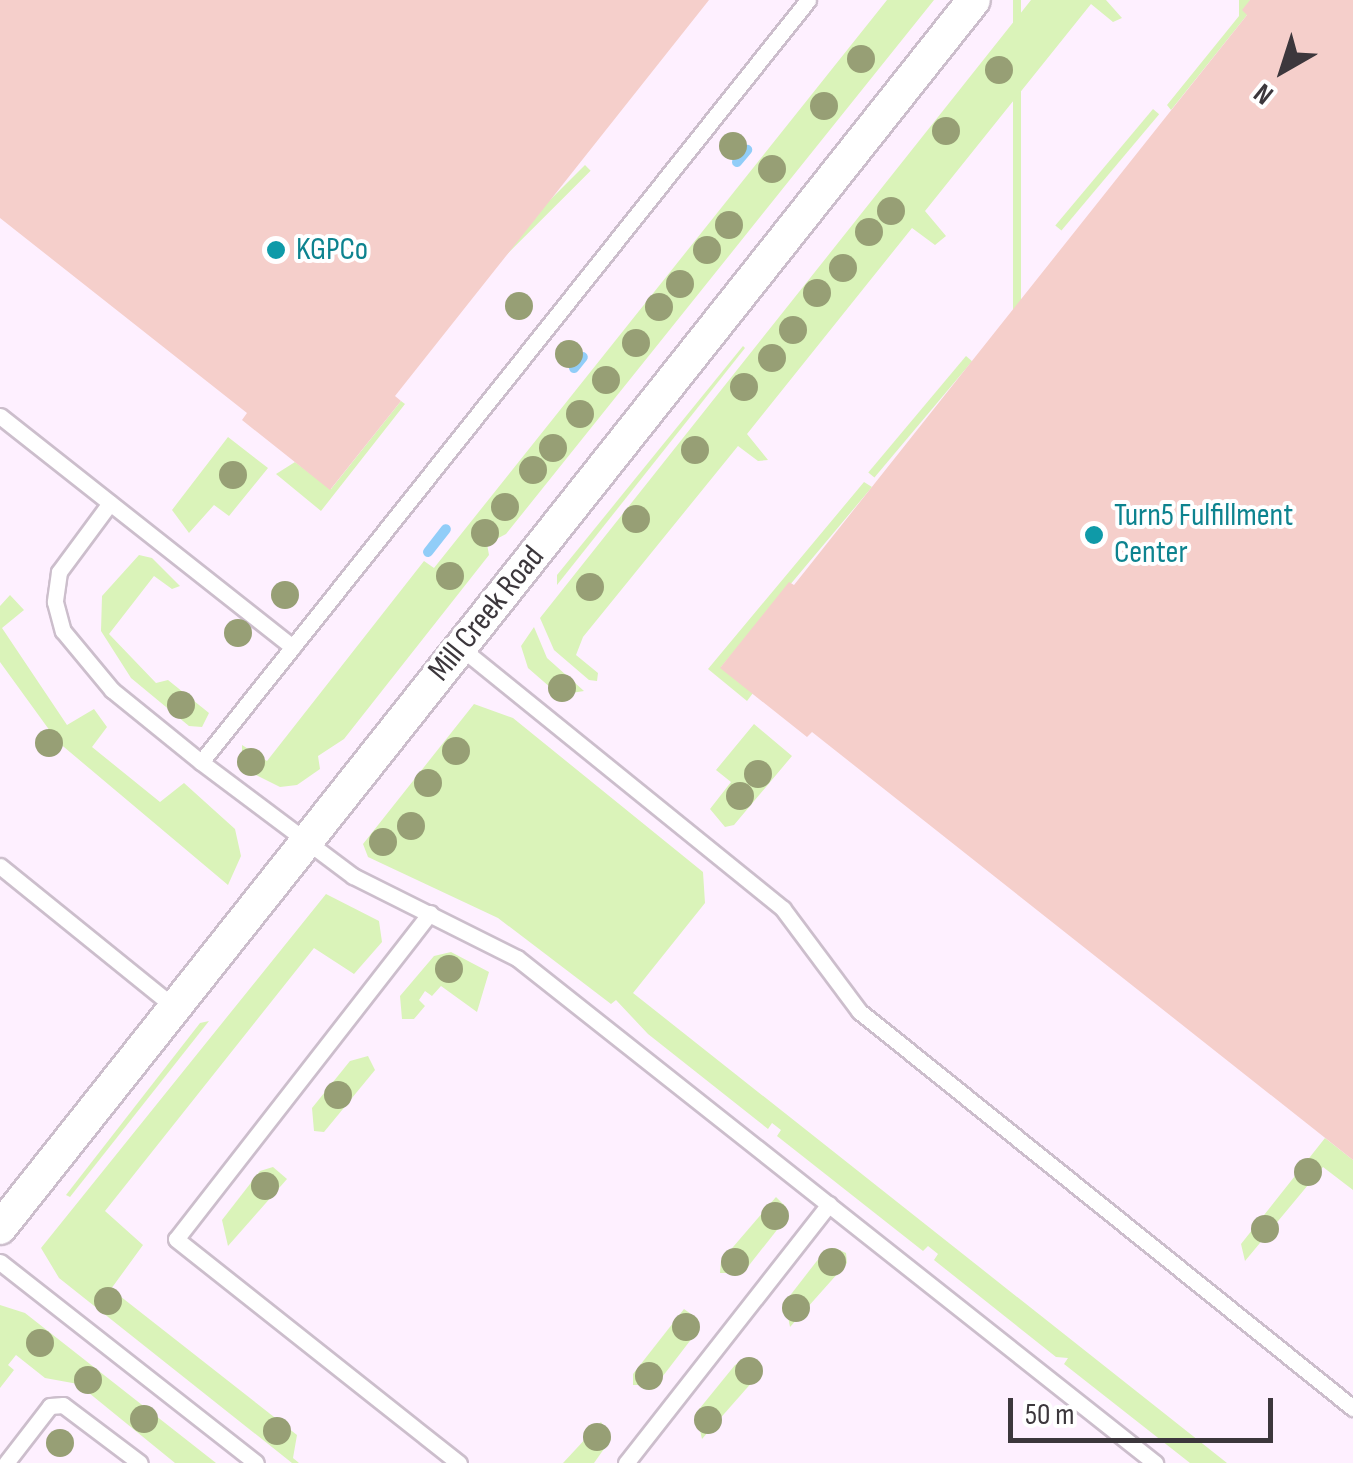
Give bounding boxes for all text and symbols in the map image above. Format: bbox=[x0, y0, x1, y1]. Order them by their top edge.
north arrow bbox=[1233, 20, 1333, 120]
text: N bbox=[1248, 76, 1280, 111]
place label: KGPCo bbox=[296, 231, 368, 269]
marker: KGPCo bbox=[265, 239, 287, 261]
place label: Turn5 Fulfillment Center bbox=[1114, 498, 1293, 573]
marker: Turn5 Fulfillment Center bbox=[1083, 524, 1105, 546]
street label: Mill Creek Road bbox=[421, 539, 553, 689]
scale bar bbox=[1013, 1378, 1278, 1440]
text: 50 m bbox=[1025, 1397, 1074, 1433]

